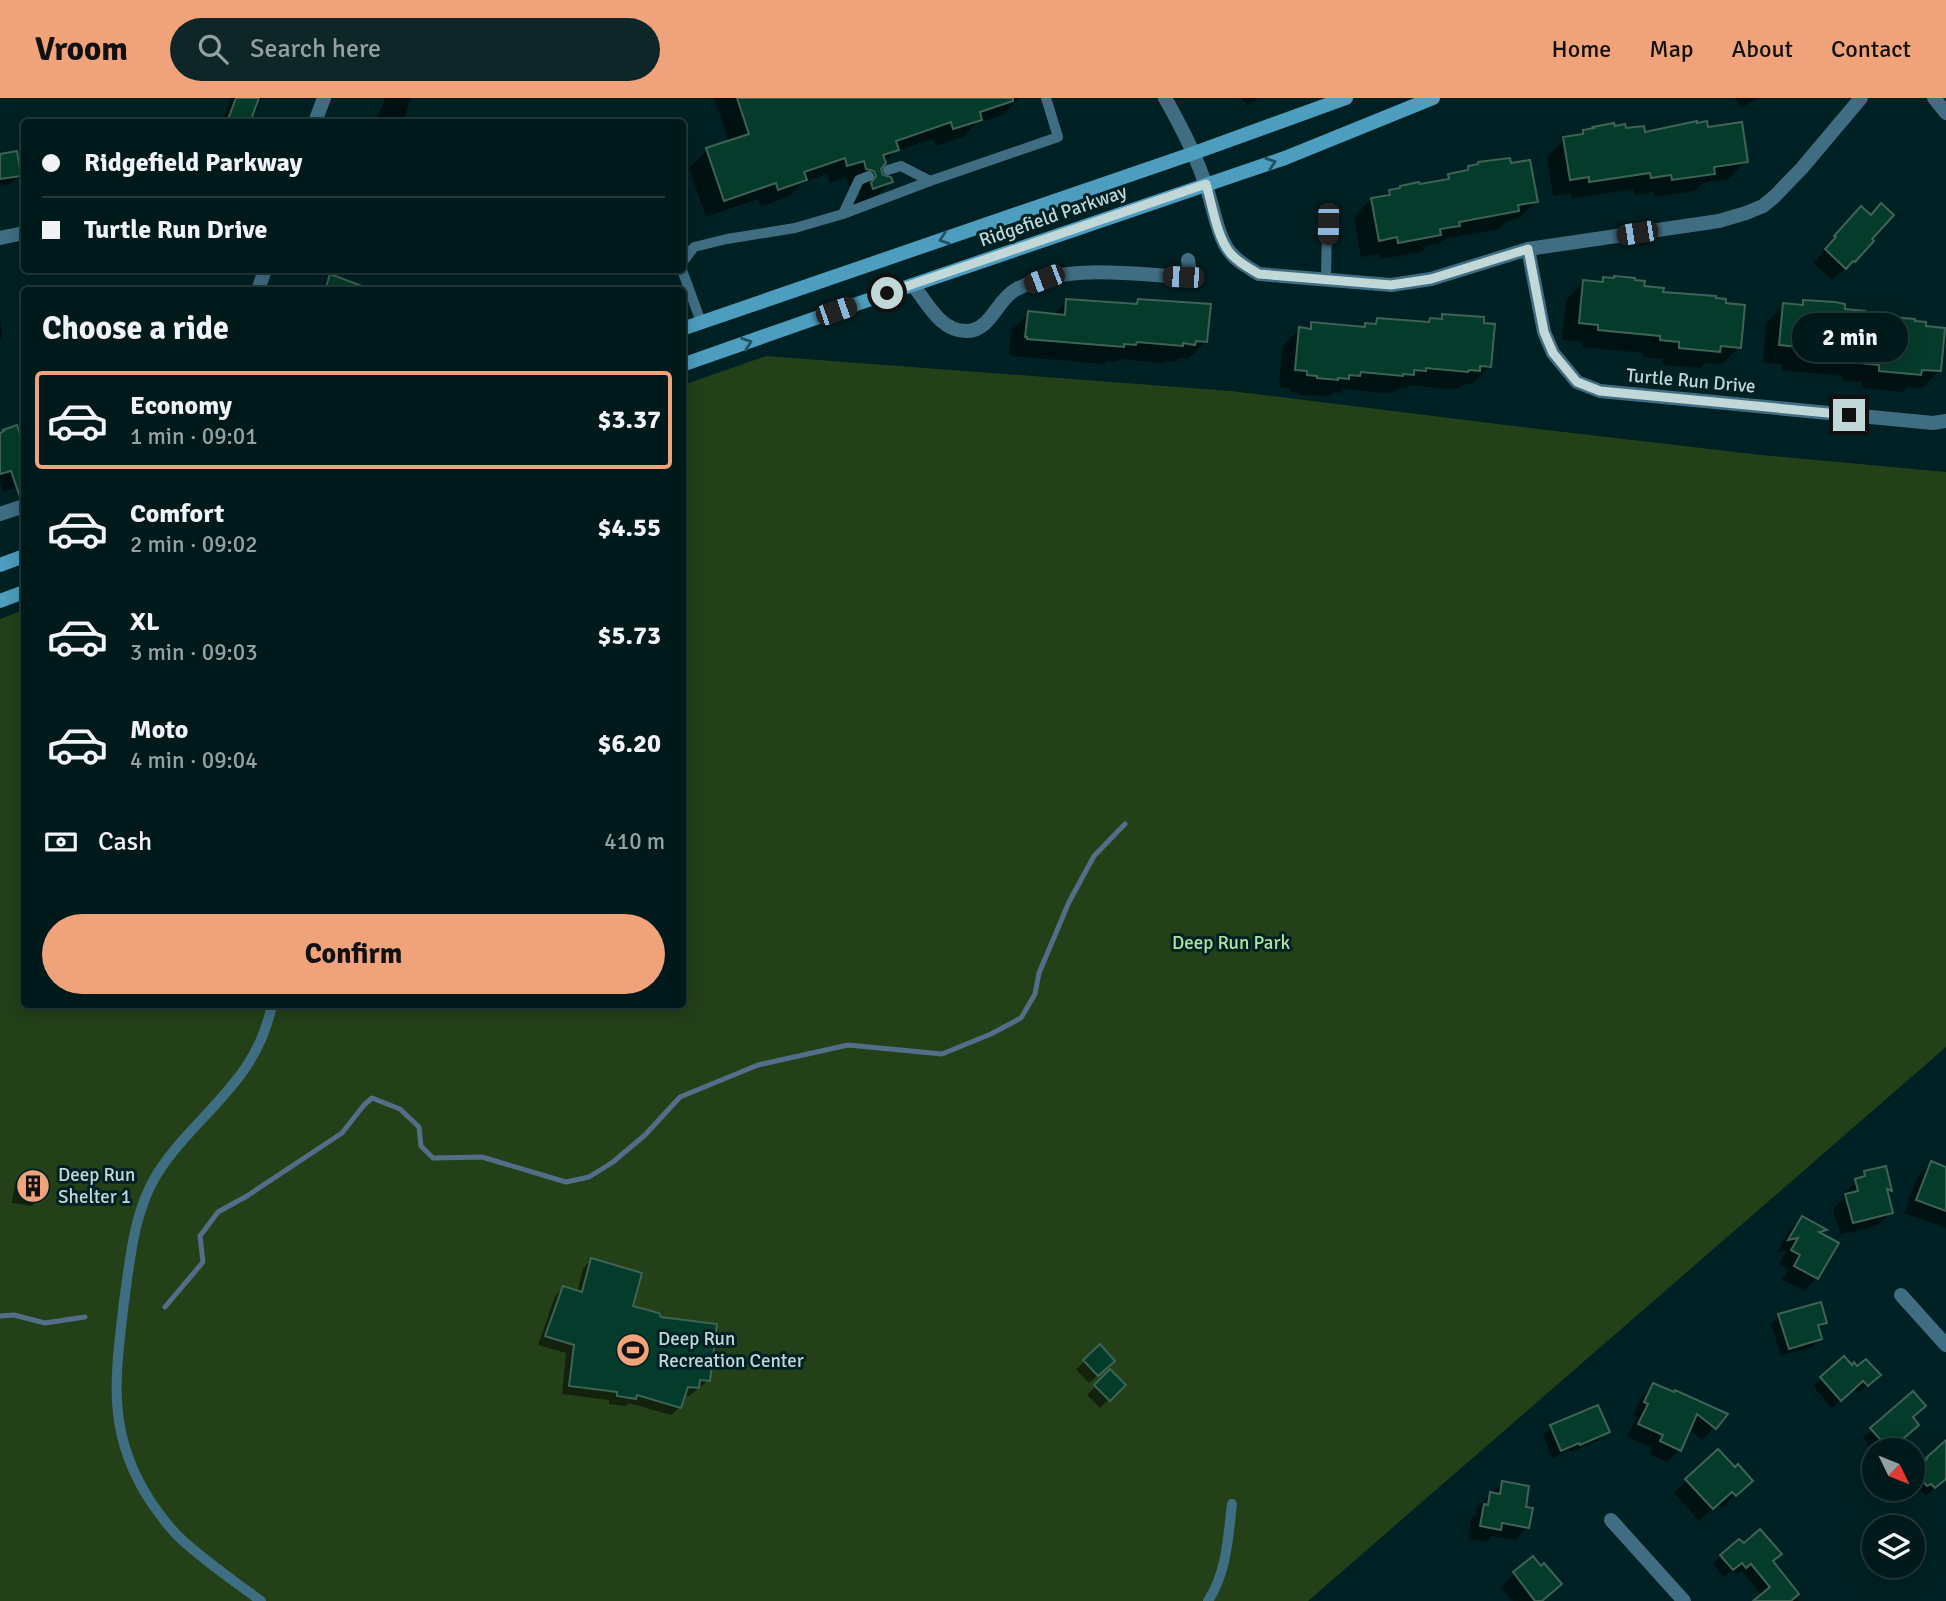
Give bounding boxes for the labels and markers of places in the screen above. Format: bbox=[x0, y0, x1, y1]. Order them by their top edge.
place label: Deep Run Shelter 1 bbox=[58, 1163, 135, 1209]
building icon: Deep Run Shelter 1 bbox=[14, 1167, 52, 1205]
place label: Deep Run Recreation Center bbox=[658, 1327, 804, 1373]
sports icon: Deep Run Recreation Center bbox=[614, 1331, 652, 1369]

